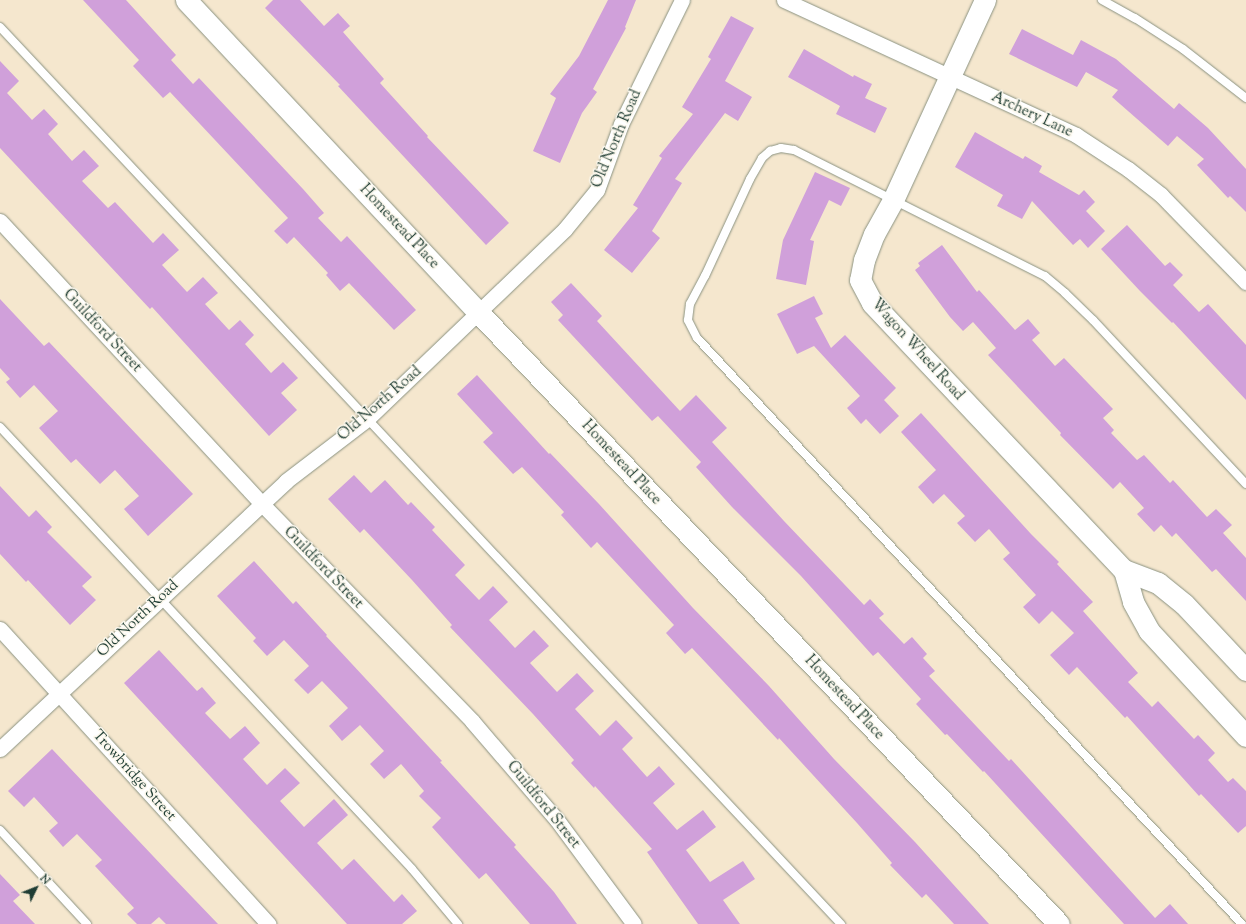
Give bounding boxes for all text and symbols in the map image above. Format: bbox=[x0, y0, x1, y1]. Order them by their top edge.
street label: Old North Road bbox=[588, 87, 646, 191]
street label: Archery Lane bbox=[988, 88, 1076, 142]
street label: Homestead Place bbox=[355, 181, 443, 273]
street label: Guildford Street bbox=[59, 286, 145, 376]
street label: Wagon Wheel Road bbox=[867, 296, 967, 404]
street label: Old North Road bbox=[334, 363, 426, 445]
street label: Homestead Place bbox=[577, 417, 665, 509]
street label: Guildford Street bbox=[279, 523, 367, 613]
street label: Old North Road bbox=[93, 577, 183, 661]
street label: Homestead Place bbox=[800, 652, 888, 744]
street label: Trowbridge Street bbox=[88, 727, 180, 825]
street label: Guildford Street bbox=[502, 758, 584, 852]
north arrow bbox=[16, 868, 56, 908]
text: N bbox=[36, 871, 54, 888]

